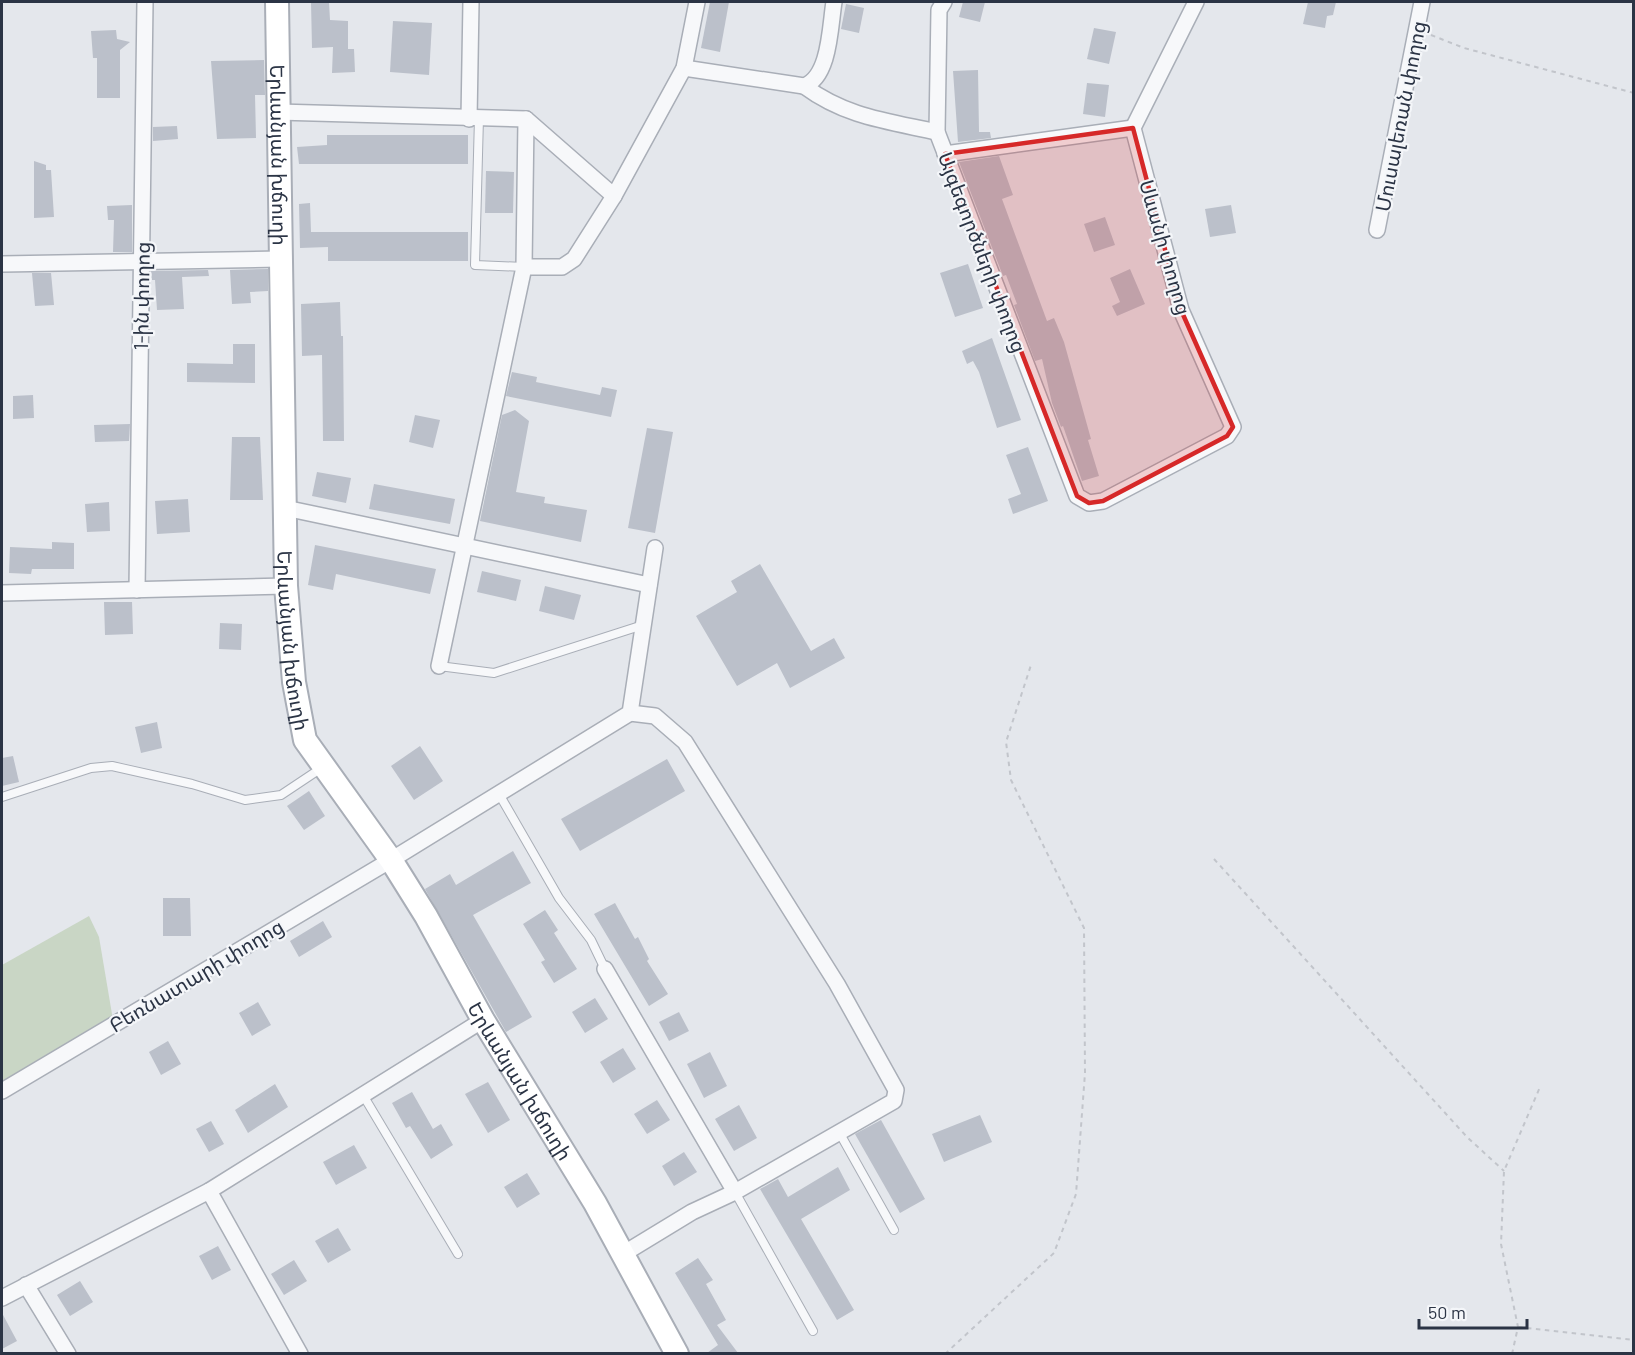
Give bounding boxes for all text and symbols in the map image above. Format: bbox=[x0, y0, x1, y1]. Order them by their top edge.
street label: Մուսալեռան փողոց bbox=[1370, 19, 1431, 214]
street label: Երևանյան խճուղի bbox=[265, 64, 293, 246]
street label: Այգեգործների փողոց bbox=[933, 148, 1032, 356]
street label: Սևանի փողոց bbox=[1134, 177, 1197, 318]
street label: 1-ին փողոց bbox=[128, 241, 155, 351]
street label: Երևանյան խճուղի bbox=[273, 550, 315, 733]
street label: Բեռնատարի փողոց bbox=[104, 913, 288, 1038]
street label: Երևանյան խճուղի bbox=[463, 997, 578, 1165]
scale bar bbox=[1419, 1292, 1527, 1330]
text: 50 m bbox=[1428, 1301, 1466, 1323]

